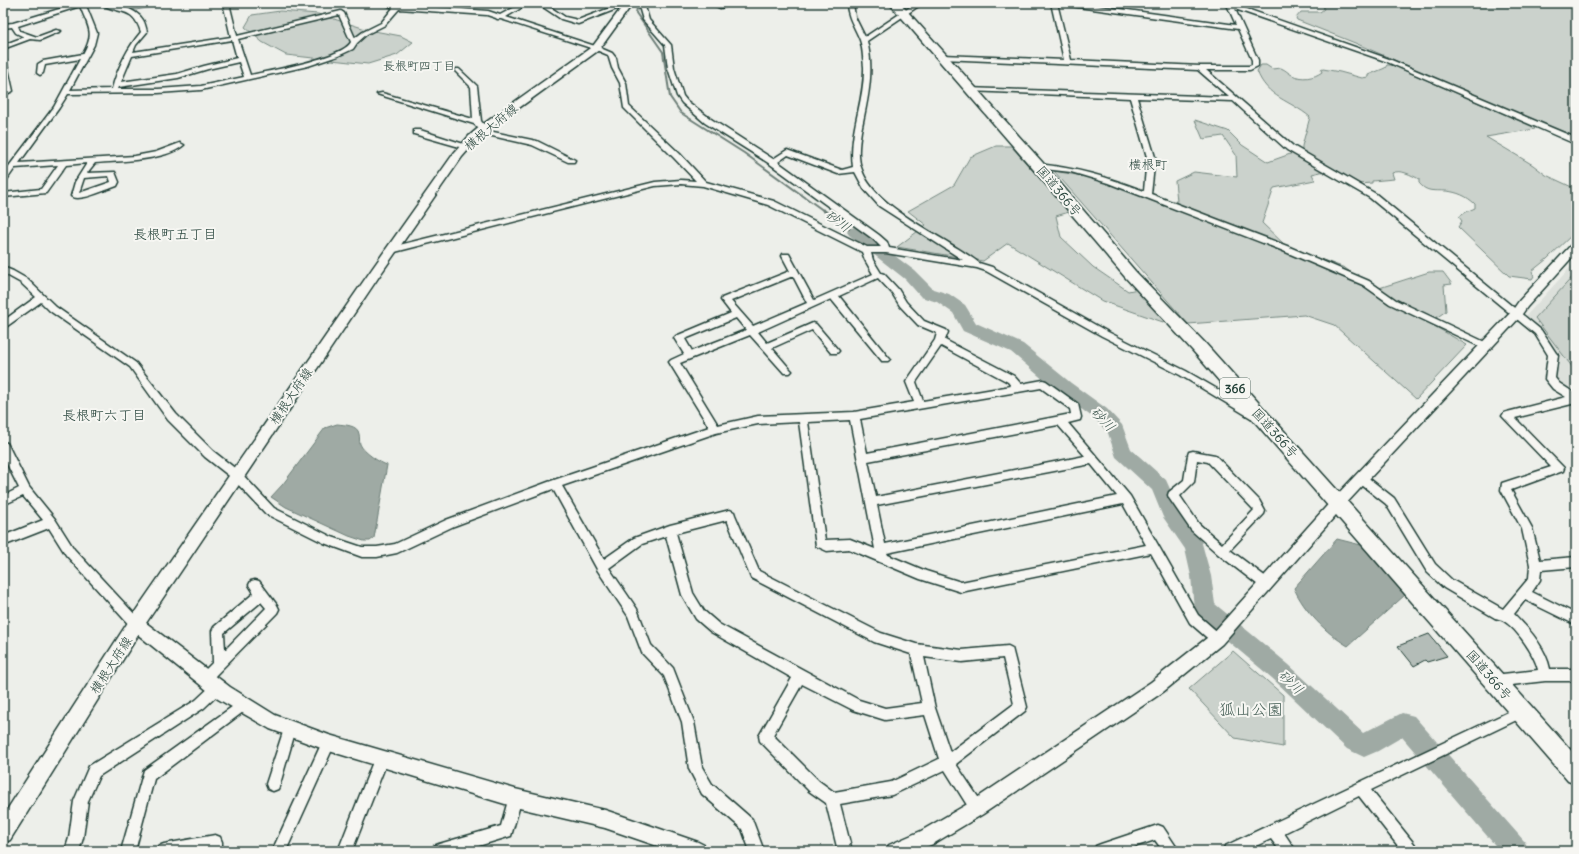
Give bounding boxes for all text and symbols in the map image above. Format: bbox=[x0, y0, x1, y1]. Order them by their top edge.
district label: 長根町四丁目 bbox=[383, 58, 455, 73]
street label: 横根大府線 bbox=[461, 99, 522, 154]
district label: 横根町 bbox=[1128, 156, 1168, 173]
street label: 国道366号 bbox=[1033, 162, 1085, 220]
water label: 砂川 bbox=[821, 205, 855, 237]
district label: 長根町五丁目 bbox=[133, 225, 217, 243]
street label: 横根大府線 bbox=[266, 363, 317, 428]
road number: 366 bbox=[1220, 378, 1250, 398]
water label: 砂川 bbox=[1087, 403, 1119, 435]
street label: 国道366号 bbox=[1248, 405, 1302, 461]
district label: 長根町六丁目 bbox=[62, 406, 146, 424]
street label: 横根大府線 bbox=[86, 632, 136, 697]
street label: 国道366号 bbox=[1462, 646, 1516, 704]
water label: 砂川 bbox=[1275, 666, 1307, 698]
park label: 狐山公園 bbox=[1219, 699, 1283, 719]

